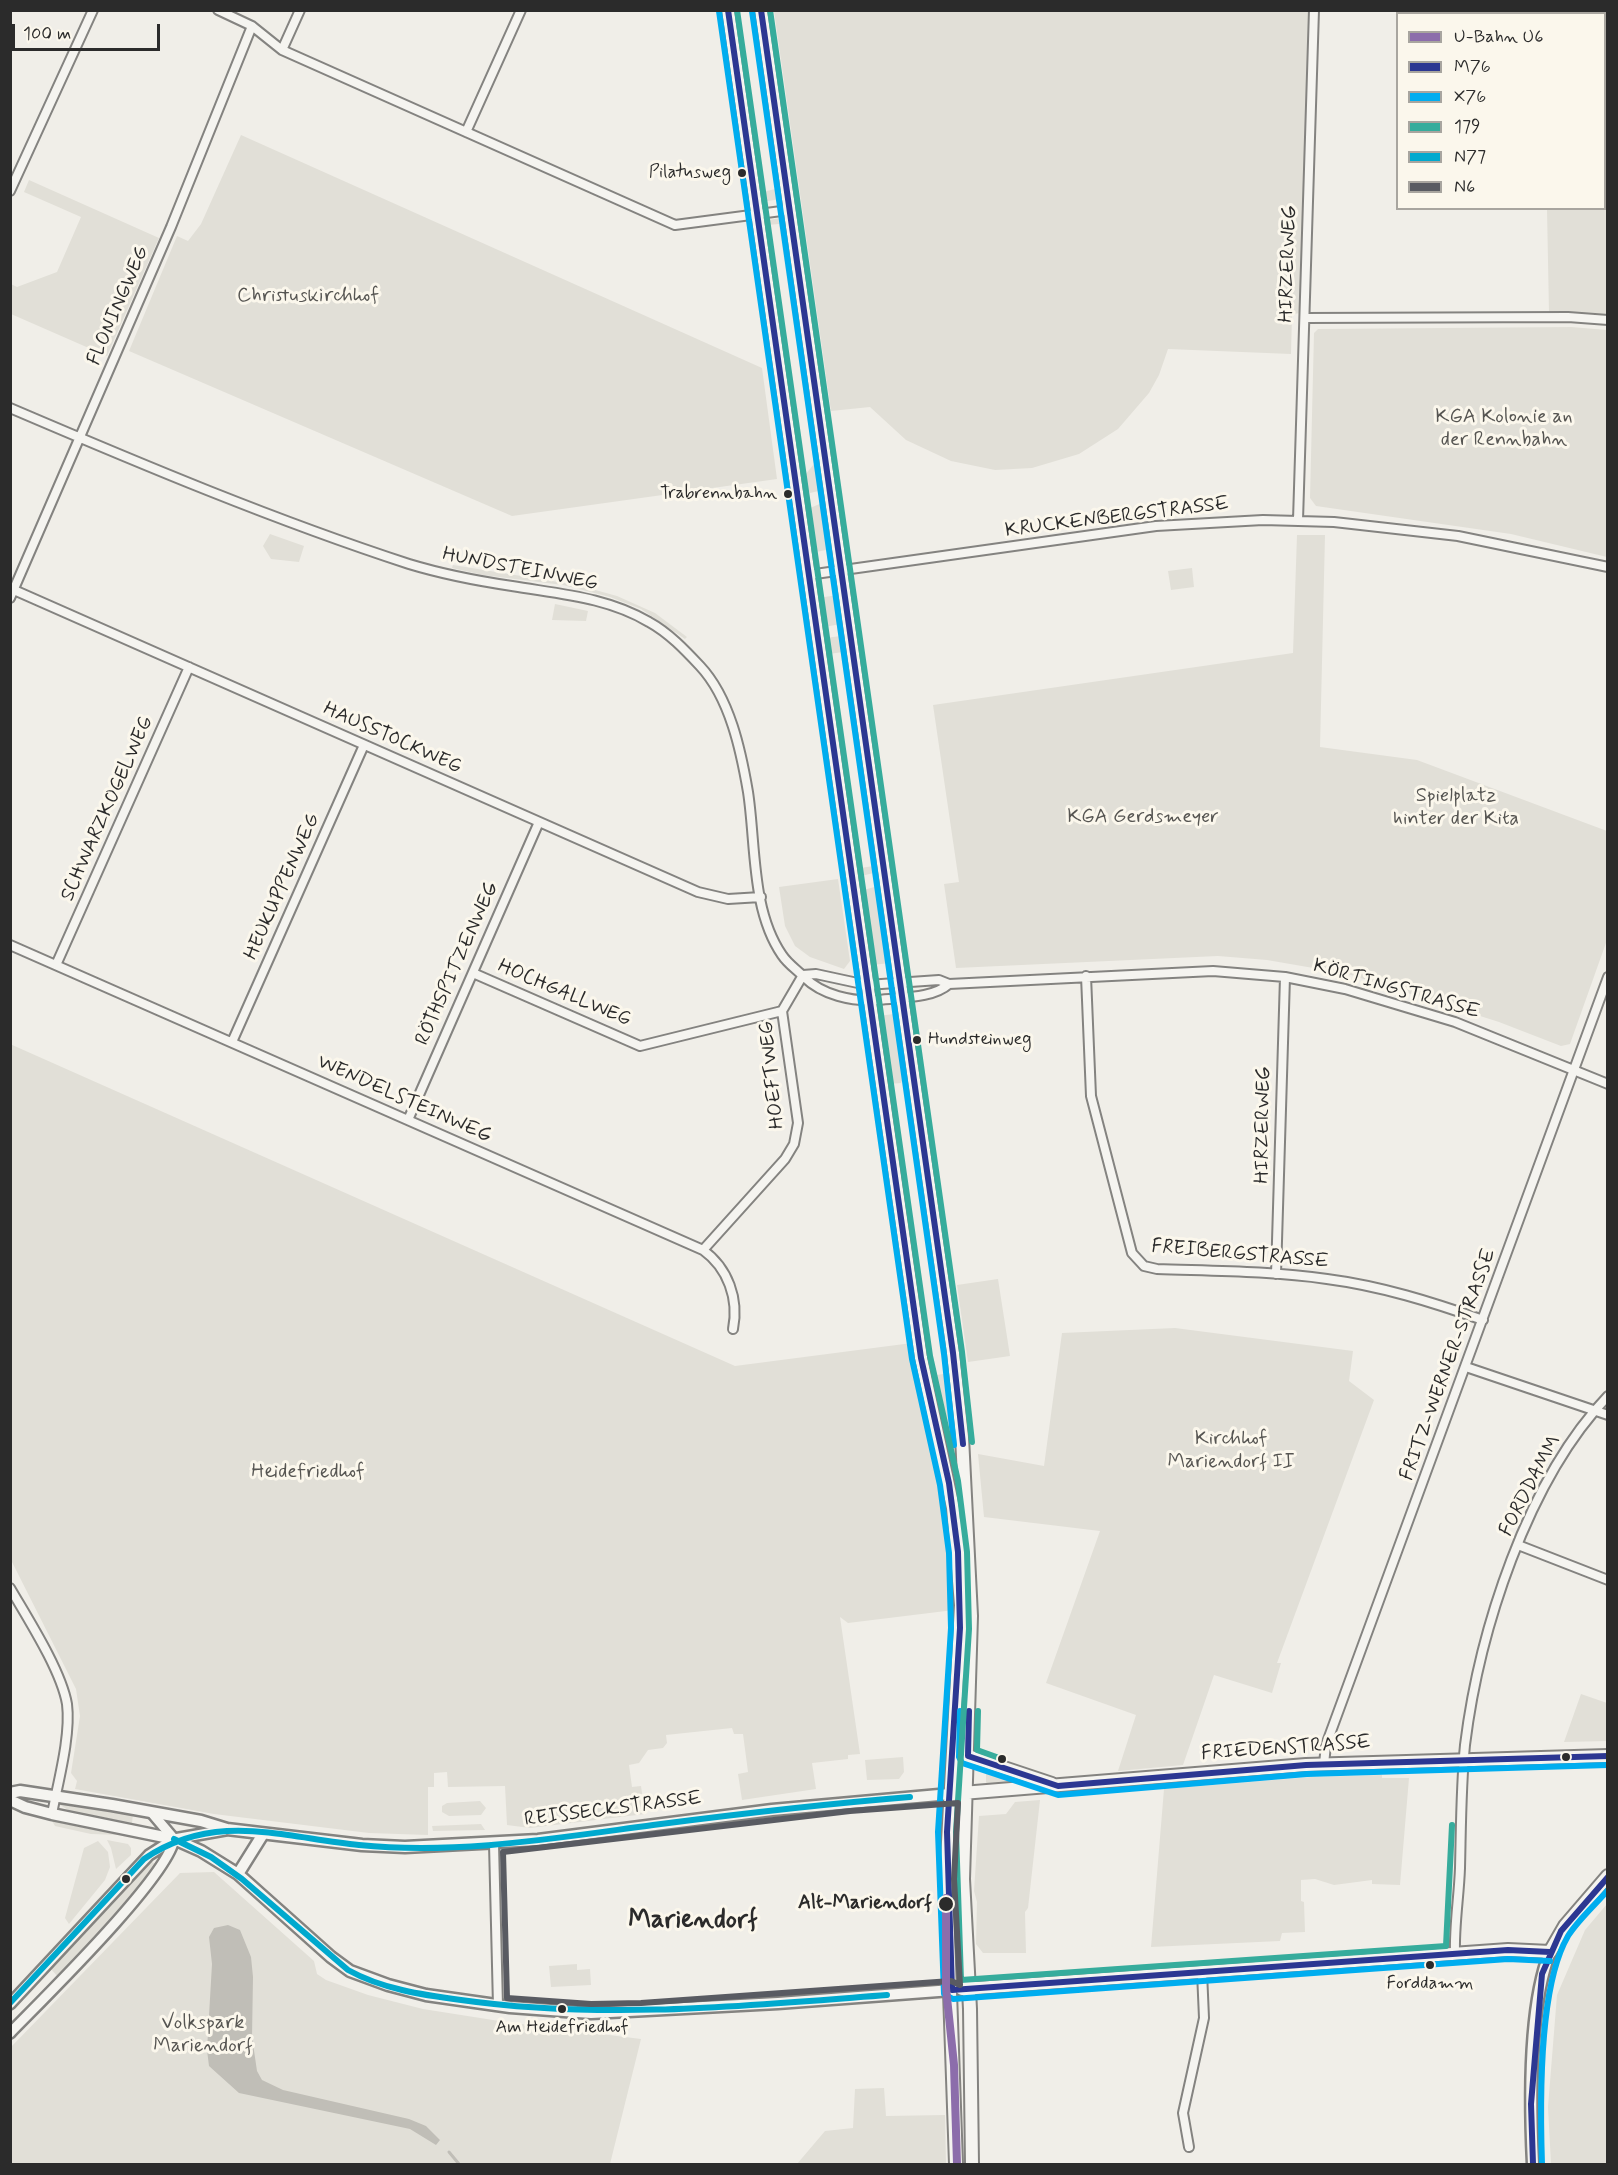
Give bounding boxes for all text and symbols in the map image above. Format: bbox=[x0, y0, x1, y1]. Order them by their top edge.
scale bar bbox=[15, 12, 164, 50]
legend bbox=[1396, 12, 1606, 210]
text: 100 m bbox=[23, 22, 71, 46]
text: U-Bahn U6 bbox=[1454, 25, 1543, 49]
text: M76 bbox=[1454, 55, 1491, 79]
text: X76 bbox=[1454, 85, 1486, 109]
text: 179 bbox=[1454, 115, 1481, 139]
text: N77 bbox=[1454, 145, 1486, 169]
place label: Pilatusweg bbox=[649, 162, 731, 184]
marker: Pilatusweg bbox=[736, 167, 748, 179]
text: N6 bbox=[1454, 175, 1475, 199]
street label: HIRZERWEG bbox=[1275, 205, 1303, 323]
street label: FLONINGWEG bbox=[83, 243, 155, 369]
park label: Christuskirchhof bbox=[237, 285, 379, 309]
park label: KGA Kolonie an der Rennbahn bbox=[1435, 406, 1573, 453]
place label: Trabrennbahn bbox=[660, 483, 777, 505]
marker: Trabrennbahn bbox=[782, 488, 794, 500]
street label: KRUCKENBERGSTRASSE bbox=[1004, 492, 1230, 544]
street label: HUNDSTEINWEG bbox=[440, 543, 600, 597]
street label: HAUSSTOCKWEG bbox=[319, 698, 465, 780]
street label: SCHWARZKOGELWEG bbox=[56, 713, 160, 905]
park label: Spielplatz hinter der Kita bbox=[1393, 785, 1519, 832]
park label: KGA Gerdsmeyer bbox=[1067, 806, 1219, 830]
street label: HEUKUPPENWEG bbox=[240, 810, 326, 964]
street label: RÖTHSPITZENWEG bbox=[411, 879, 505, 1049]
street label: HOCHGALLWEG bbox=[494, 955, 634, 1033]
street label: KÖRTINGSTRASSE bbox=[1310, 955, 1482, 1025]
street label: HOEFTWEG bbox=[755, 1020, 791, 1130]
place label: Hundsteinweg bbox=[928, 1029, 1032, 1051]
marker: Hundsteinweg bbox=[911, 1034, 923, 1046]
street label: WENDELSTEINWEG bbox=[313, 1051, 495, 1149]
street label: HIRZERWEG bbox=[1251, 1066, 1277, 1184]
street label: FREIBERGSTRASSE bbox=[1150, 1235, 1330, 1275]
street label: FRITZ-WERNER-STRASSE bbox=[1396, 1246, 1502, 1484]
park label: Kirchhof Mariendorf II bbox=[1167, 1428, 1295, 1475]
street label: FORDDAMM bbox=[1495, 1431, 1567, 1541]
park label: Heidefriedhof bbox=[251, 1461, 365, 1485]
street label: FRIEDENSTRASSE bbox=[1200, 1731, 1372, 1767]
unlabelled marker bbox=[1560, 1751, 1572, 1763]
unlabelled marker bbox=[996, 1753, 1008, 1765]
street label: REISSECKSTRASSE bbox=[523, 1787, 703, 1833]
unlabelled marker bbox=[120, 1873, 132, 1885]
place label: Alt-Mariendorf bbox=[798, 1892, 932, 1916]
marker: Alt-Mariendorf bbox=[937, 1895, 955, 1913]
district label: Mariendorf bbox=[628, 1906, 758, 1938]
marker: Forddamm bbox=[1424, 1959, 1436, 1971]
place label: Forddamm bbox=[1386, 1973, 1474, 1995]
marker: Am Heidefriedhof bbox=[556, 2003, 568, 2015]
park label: Volkspark Mariendorf bbox=[153, 2012, 253, 2059]
place label: Am Heidefriedhof bbox=[495, 2017, 629, 2039]

